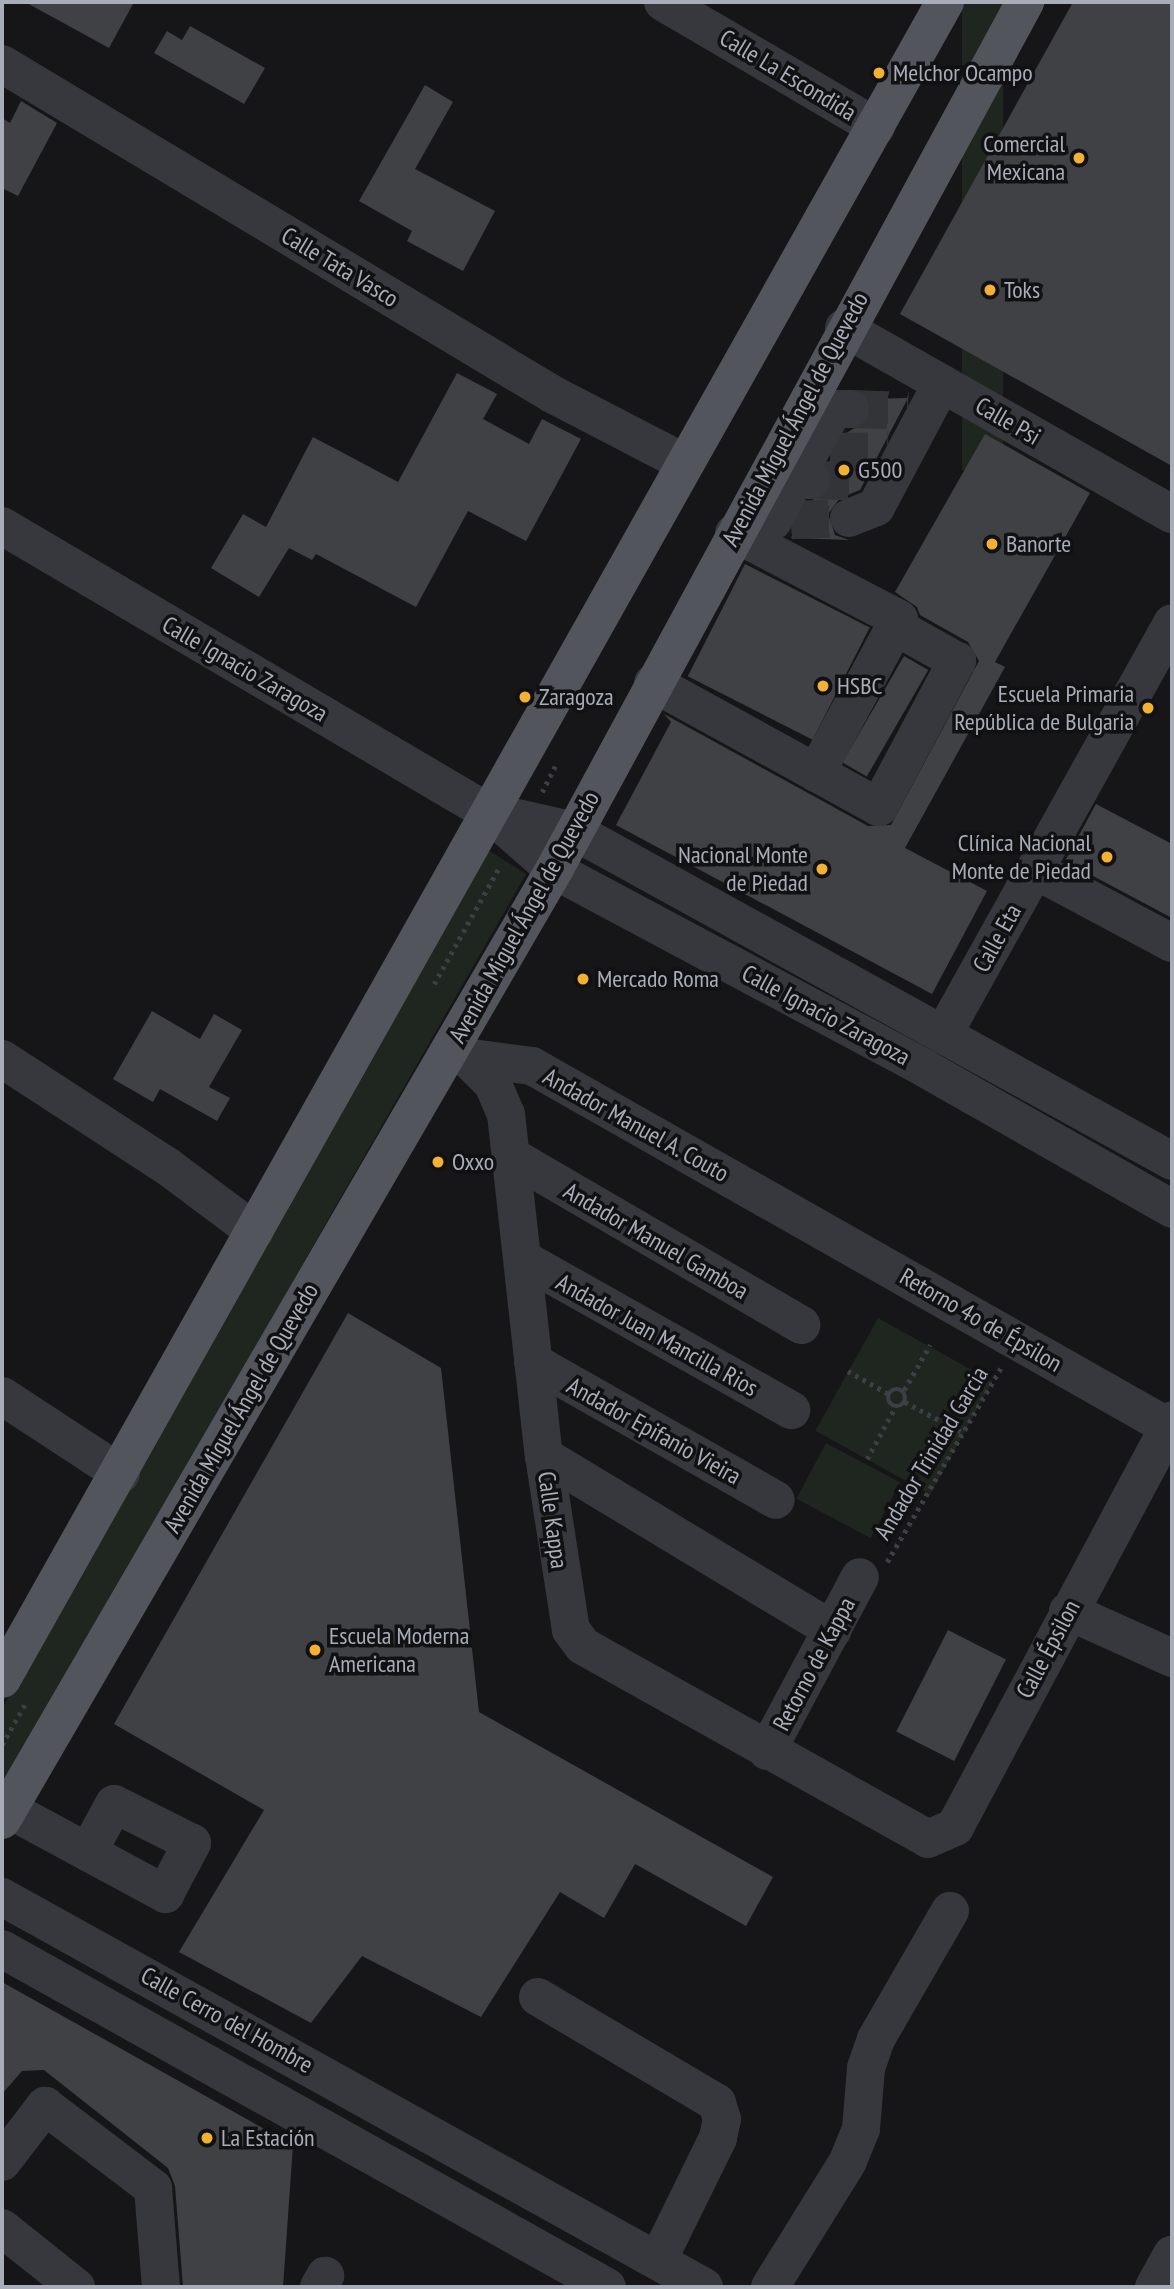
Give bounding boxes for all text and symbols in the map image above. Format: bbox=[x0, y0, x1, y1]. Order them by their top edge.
street label: Calle La Escondida bbox=[715, 23, 861, 127]
place label: Melchor Ocampo bbox=[893, 59, 1033, 87]
marker: Melchor Ocampo bbox=[871, 65, 887, 81]
place label: Comercial Mexicana bbox=[983, 130, 1065, 186]
marker: Comercial Mexicana bbox=[1071, 150, 1087, 166]
street label: Calle Tata Vasco bbox=[276, 221, 404, 313]
place label: Toks bbox=[1004, 276, 1040, 304]
marker: Toks bbox=[982, 282, 998, 298]
street label: Avenida Miguel Ángel de Quevedo bbox=[716, 287, 874, 551]
street label: Calle Psi bbox=[971, 391, 1045, 451]
place label: G500 bbox=[858, 456, 902, 484]
marker: G500 bbox=[836, 462, 852, 478]
place label: Banorte bbox=[1006, 530, 1071, 558]
marker: Banorte bbox=[984, 536, 1000, 552]
street label: Calle Ignacio Zaragoza bbox=[157, 610, 333, 728]
place label: HSBC bbox=[837, 672, 882, 700]
marker: HSBC bbox=[815, 678, 831, 694]
place label: Escuela Primaria República de Bulgaria bbox=[954, 680, 1134, 736]
place label: Zaragoza bbox=[539, 683, 614, 711]
marker: Zaragoza bbox=[517, 689, 533, 705]
marker: Escuela Primaria República de Bulgaria bbox=[1140, 700, 1156, 716]
street label: Avenida Miguel Ángel de Quevedo bbox=[443, 786, 605, 1048]
place label: Clínica Nacional Monte de Piedad bbox=[952, 829, 1091, 885]
place label: Nacional Monte de Piedad bbox=[678, 841, 808, 897]
marker: Clínica Nacional Monte de Piedad bbox=[1097, 847, 1117, 867]
marker: Nacional Monte de Piedad bbox=[814, 861, 830, 877]
street label: Calle Eta bbox=[967, 899, 1027, 977]
street label: Calle Ignacio Zaragoza bbox=[737, 959, 915, 1071]
place label: Mercado Roma bbox=[597, 965, 719, 993]
marker: Mercado Roma bbox=[575, 971, 591, 987]
street label: Andador Manuel A. Couto bbox=[537, 1062, 735, 1188]
place label: Oxxo bbox=[452, 1148, 494, 1176]
marker: Oxxo bbox=[430, 1154, 446, 1170]
street label: Andador Manuel Gamboa bbox=[559, 1176, 753, 1306]
street label: Retorno 4o de Épsilon bbox=[895, 1262, 1067, 1378]
street label: Andador Juan Mancilla Rios bbox=[551, 1268, 763, 1402]
street label: Avenida Miguel Ángel de Quevedo bbox=[158, 1278, 324, 1538]
street label: Andador Trinidad Garcia bbox=[868, 1361, 994, 1545]
street label: Andador Epifanio Vieira bbox=[562, 1371, 746, 1491]
street label: Calle Kappa bbox=[532, 1470, 574, 1570]
street label: Retorno de Kappa bbox=[767, 1593, 861, 1735]
street label: Calle Épsilon bbox=[1010, 1595, 1086, 1703]
place label: Escuela Moderna Americana bbox=[329, 1622, 469, 1678]
marker: Escuela Moderna Americana bbox=[307, 1642, 323, 1658]
street label: Calle Cerro del Hombre bbox=[136, 1961, 318, 2079]
place label: La Estación bbox=[221, 2124, 315, 2152]
marker: La Estación bbox=[199, 2130, 215, 2146]

